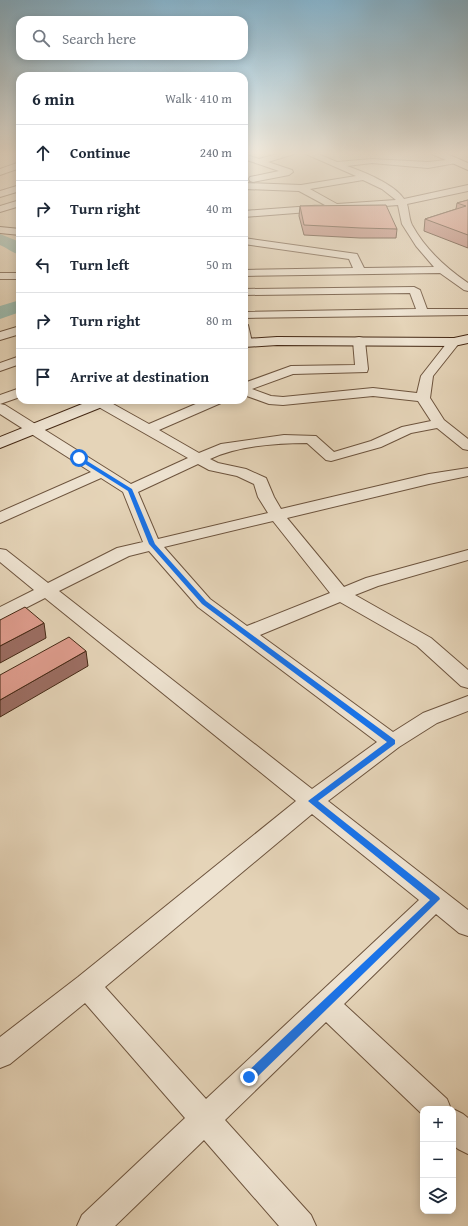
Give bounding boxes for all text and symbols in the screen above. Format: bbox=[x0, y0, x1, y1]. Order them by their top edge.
search box bbox=[16, 16, 248, 60]
icon: search bbox=[30, 27, 52, 49]
text: Search here bbox=[62, 28, 136, 49]
text: 6 min bbox=[32, 86, 74, 111]
text: Walk · 410 m bbox=[165, 89, 232, 108]
icon: ahead bbox=[32, 142, 54, 164]
text: Continue bbox=[70, 142, 131, 163]
text: 240 m bbox=[200, 143, 232, 162]
icon: right bbox=[32, 198, 54, 220]
text: Turn right bbox=[70, 198, 141, 219]
text: 40 m bbox=[206, 199, 232, 218]
icon: left bbox=[32, 254, 54, 276]
text: Turn left bbox=[70, 254, 129, 275]
text: 50 m bbox=[206, 255, 232, 274]
icon: right bbox=[32, 310, 54, 332]
text: Turn right bbox=[70, 310, 141, 331]
text: 80 m bbox=[206, 311, 232, 330]
icon: arrive bbox=[32, 366, 54, 388]
text: Arrive at destination bbox=[70, 366, 209, 387]
route start bbox=[70, 449, 88, 467]
route end bbox=[240, 1068, 258, 1086]
map controls bbox=[420, 1106, 456, 1214]
button: + bbox=[420, 1106, 456, 1142]
button: − bbox=[420, 1142, 456, 1178]
button: layers bbox=[420, 1178, 456, 1214]

